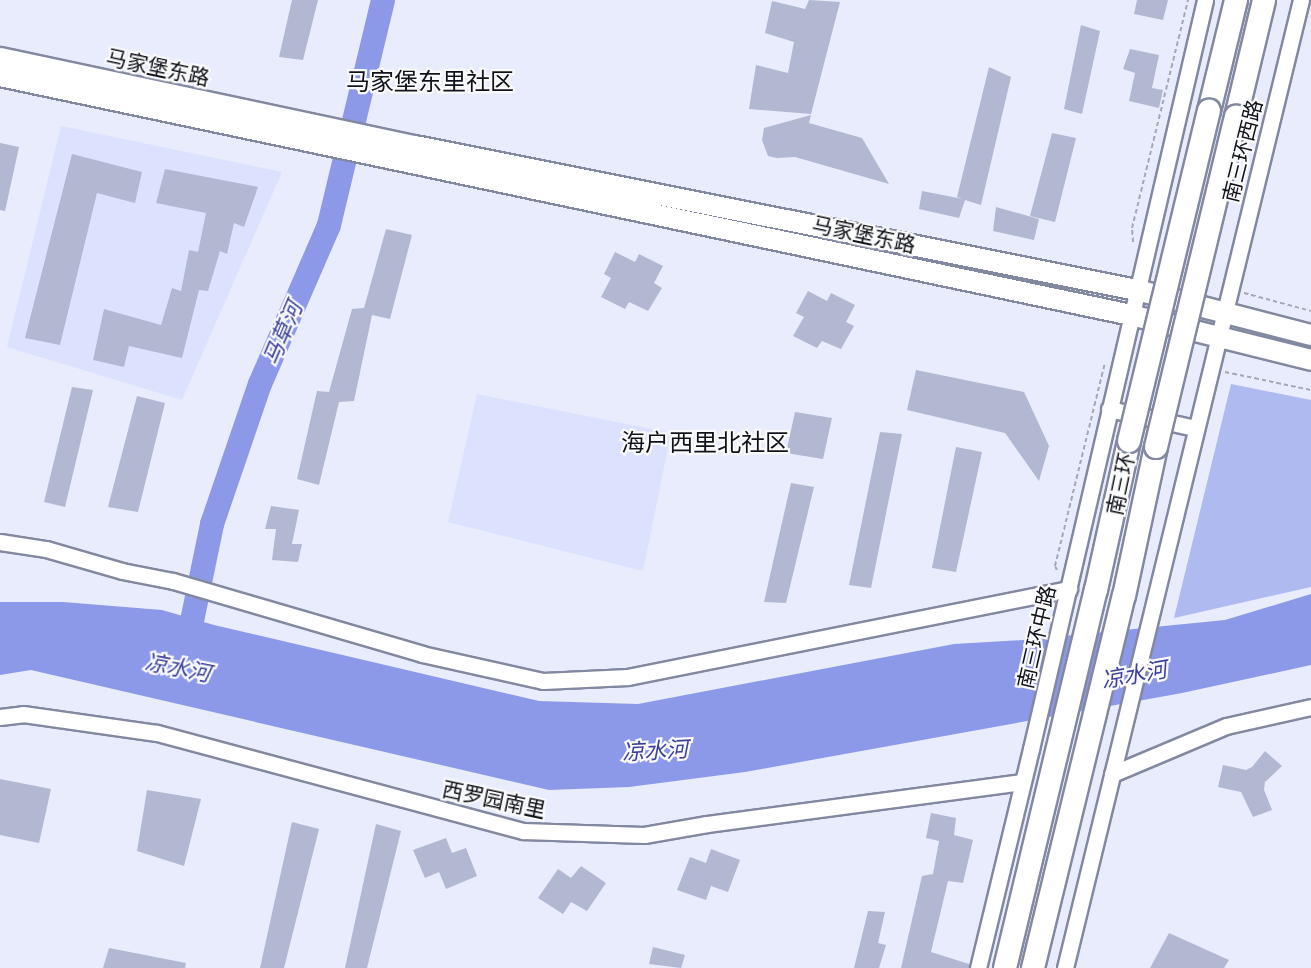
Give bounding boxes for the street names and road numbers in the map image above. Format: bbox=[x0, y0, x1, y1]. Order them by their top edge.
street label: 马家堡东路 bbox=[104, 44, 212, 90]
street label: 南三环西路 bbox=[1217, 97, 1267, 205]
street label: 马家堡东路 bbox=[810, 211, 918, 257]
street label: 南三环 bbox=[1101, 451, 1139, 517]
street label: 南三环中路 bbox=[1012, 583, 1060, 691]
street label: 西罗园南里 bbox=[440, 776, 548, 822]

